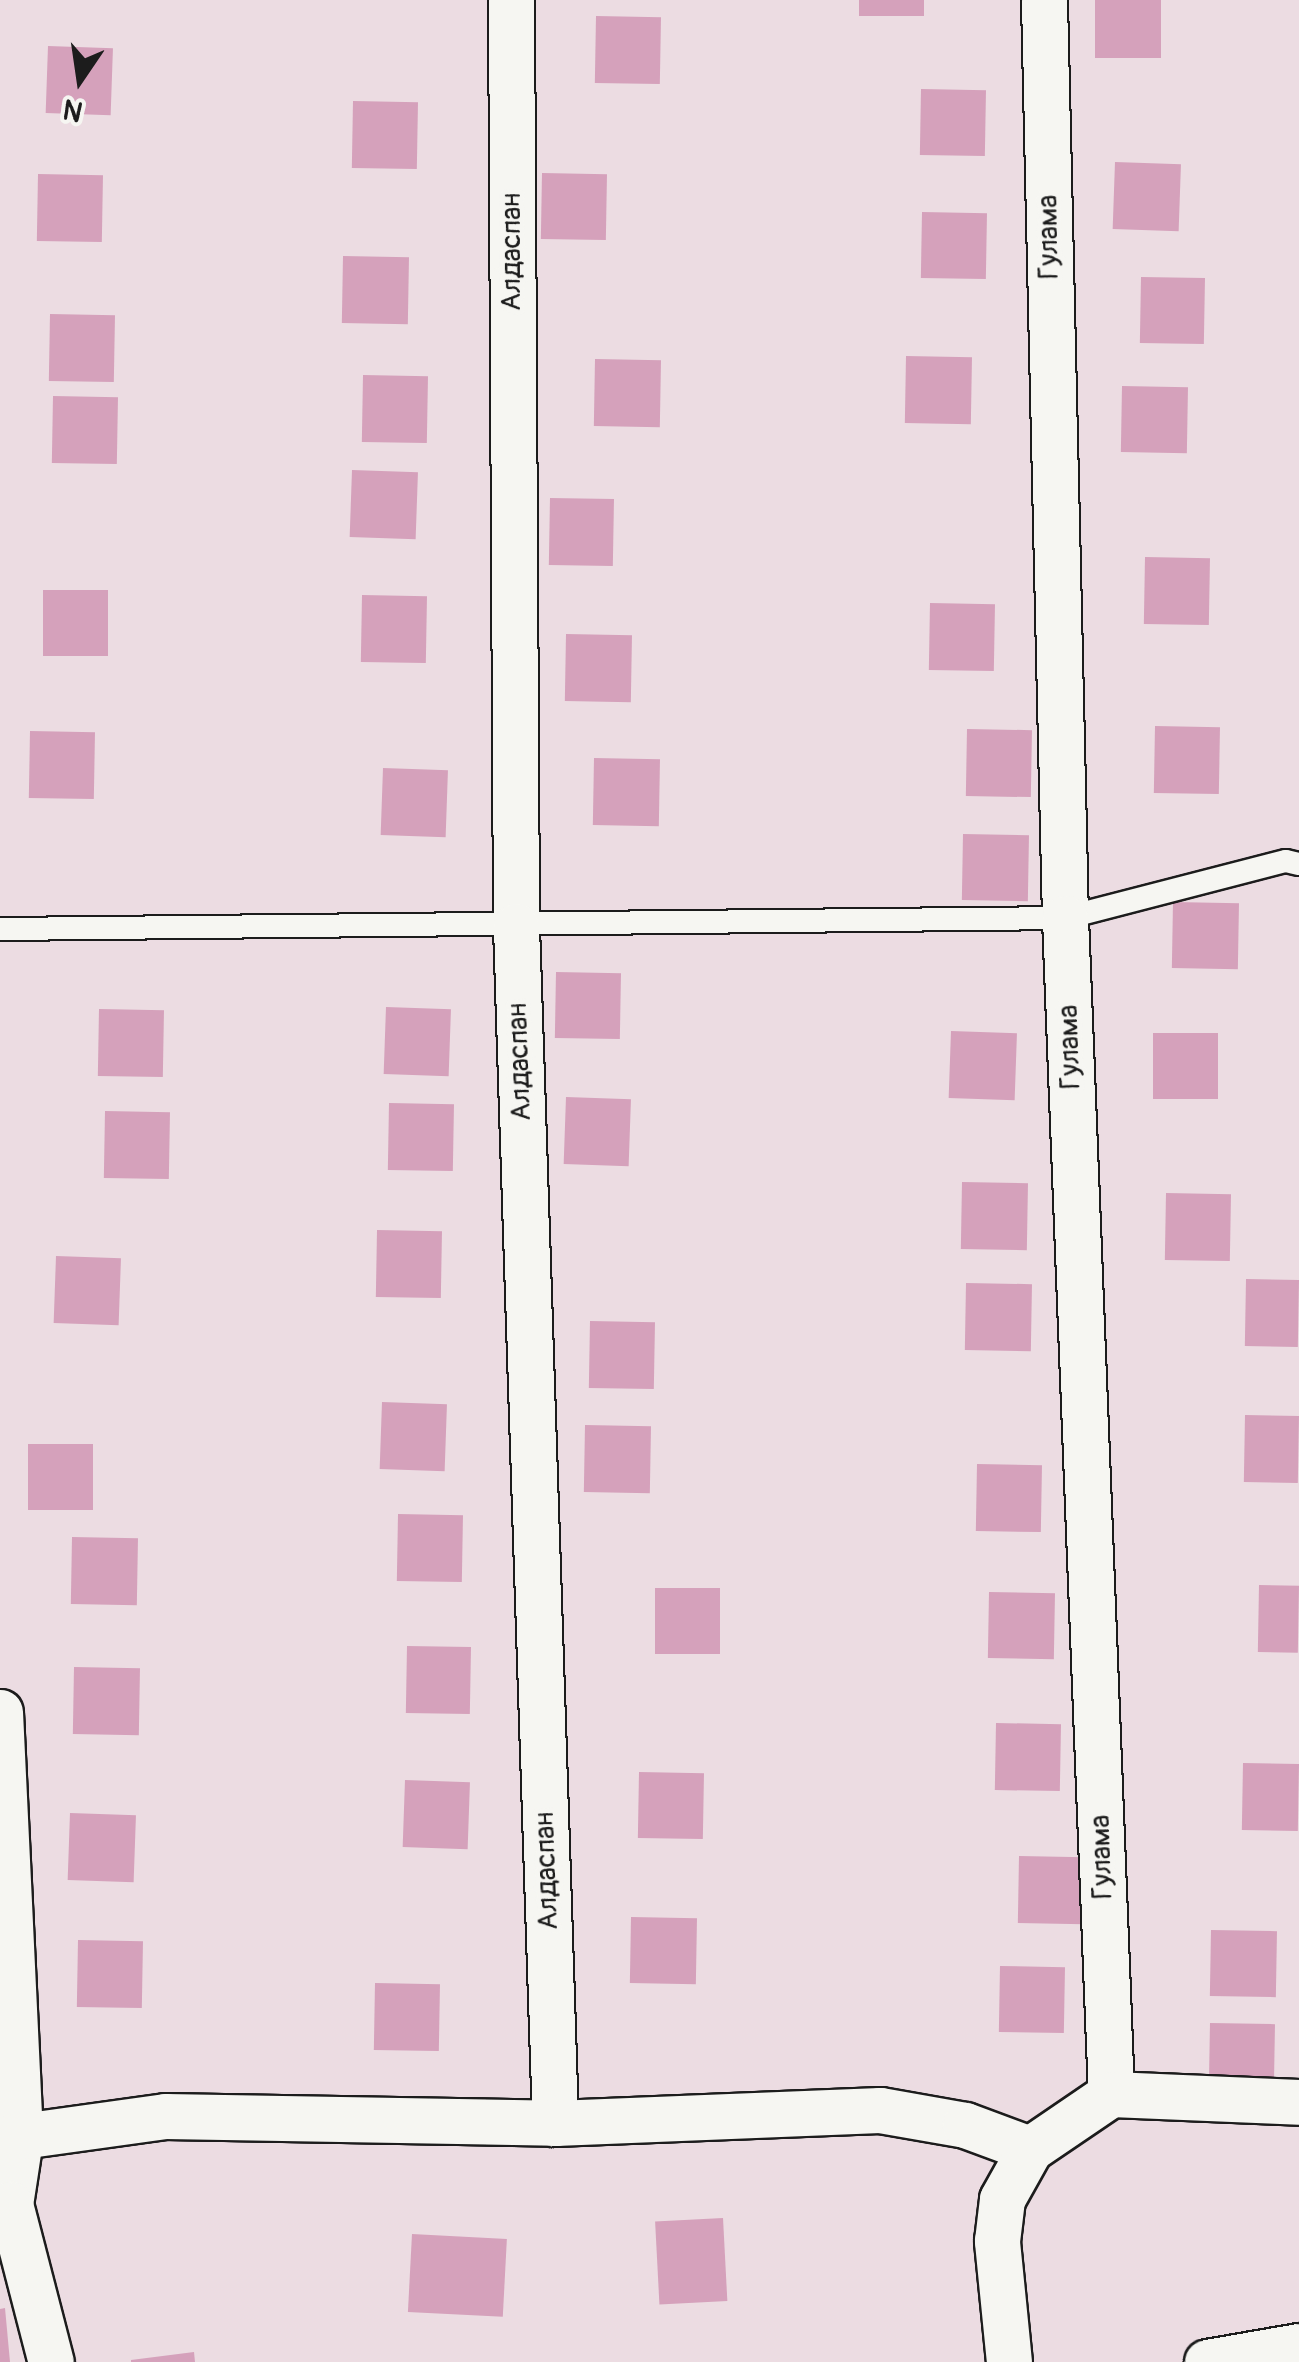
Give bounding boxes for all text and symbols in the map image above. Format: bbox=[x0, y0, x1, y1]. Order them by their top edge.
north arrow bbox=[30, 30, 130, 130]
text: N bbox=[60, 91, 86, 129]
street label: Алдаспан bbox=[495, 193, 529, 311]
street label: Гулама bbox=[1031, 194, 1067, 280]
street label: Алдаспан bbox=[501, 1002, 539, 1122]
street label: Гулама bbox=[1052, 1004, 1088, 1090]
street label: Алдаспан bbox=[528, 1811, 566, 1931]
street label: Гулама bbox=[1084, 1814, 1120, 1900]

